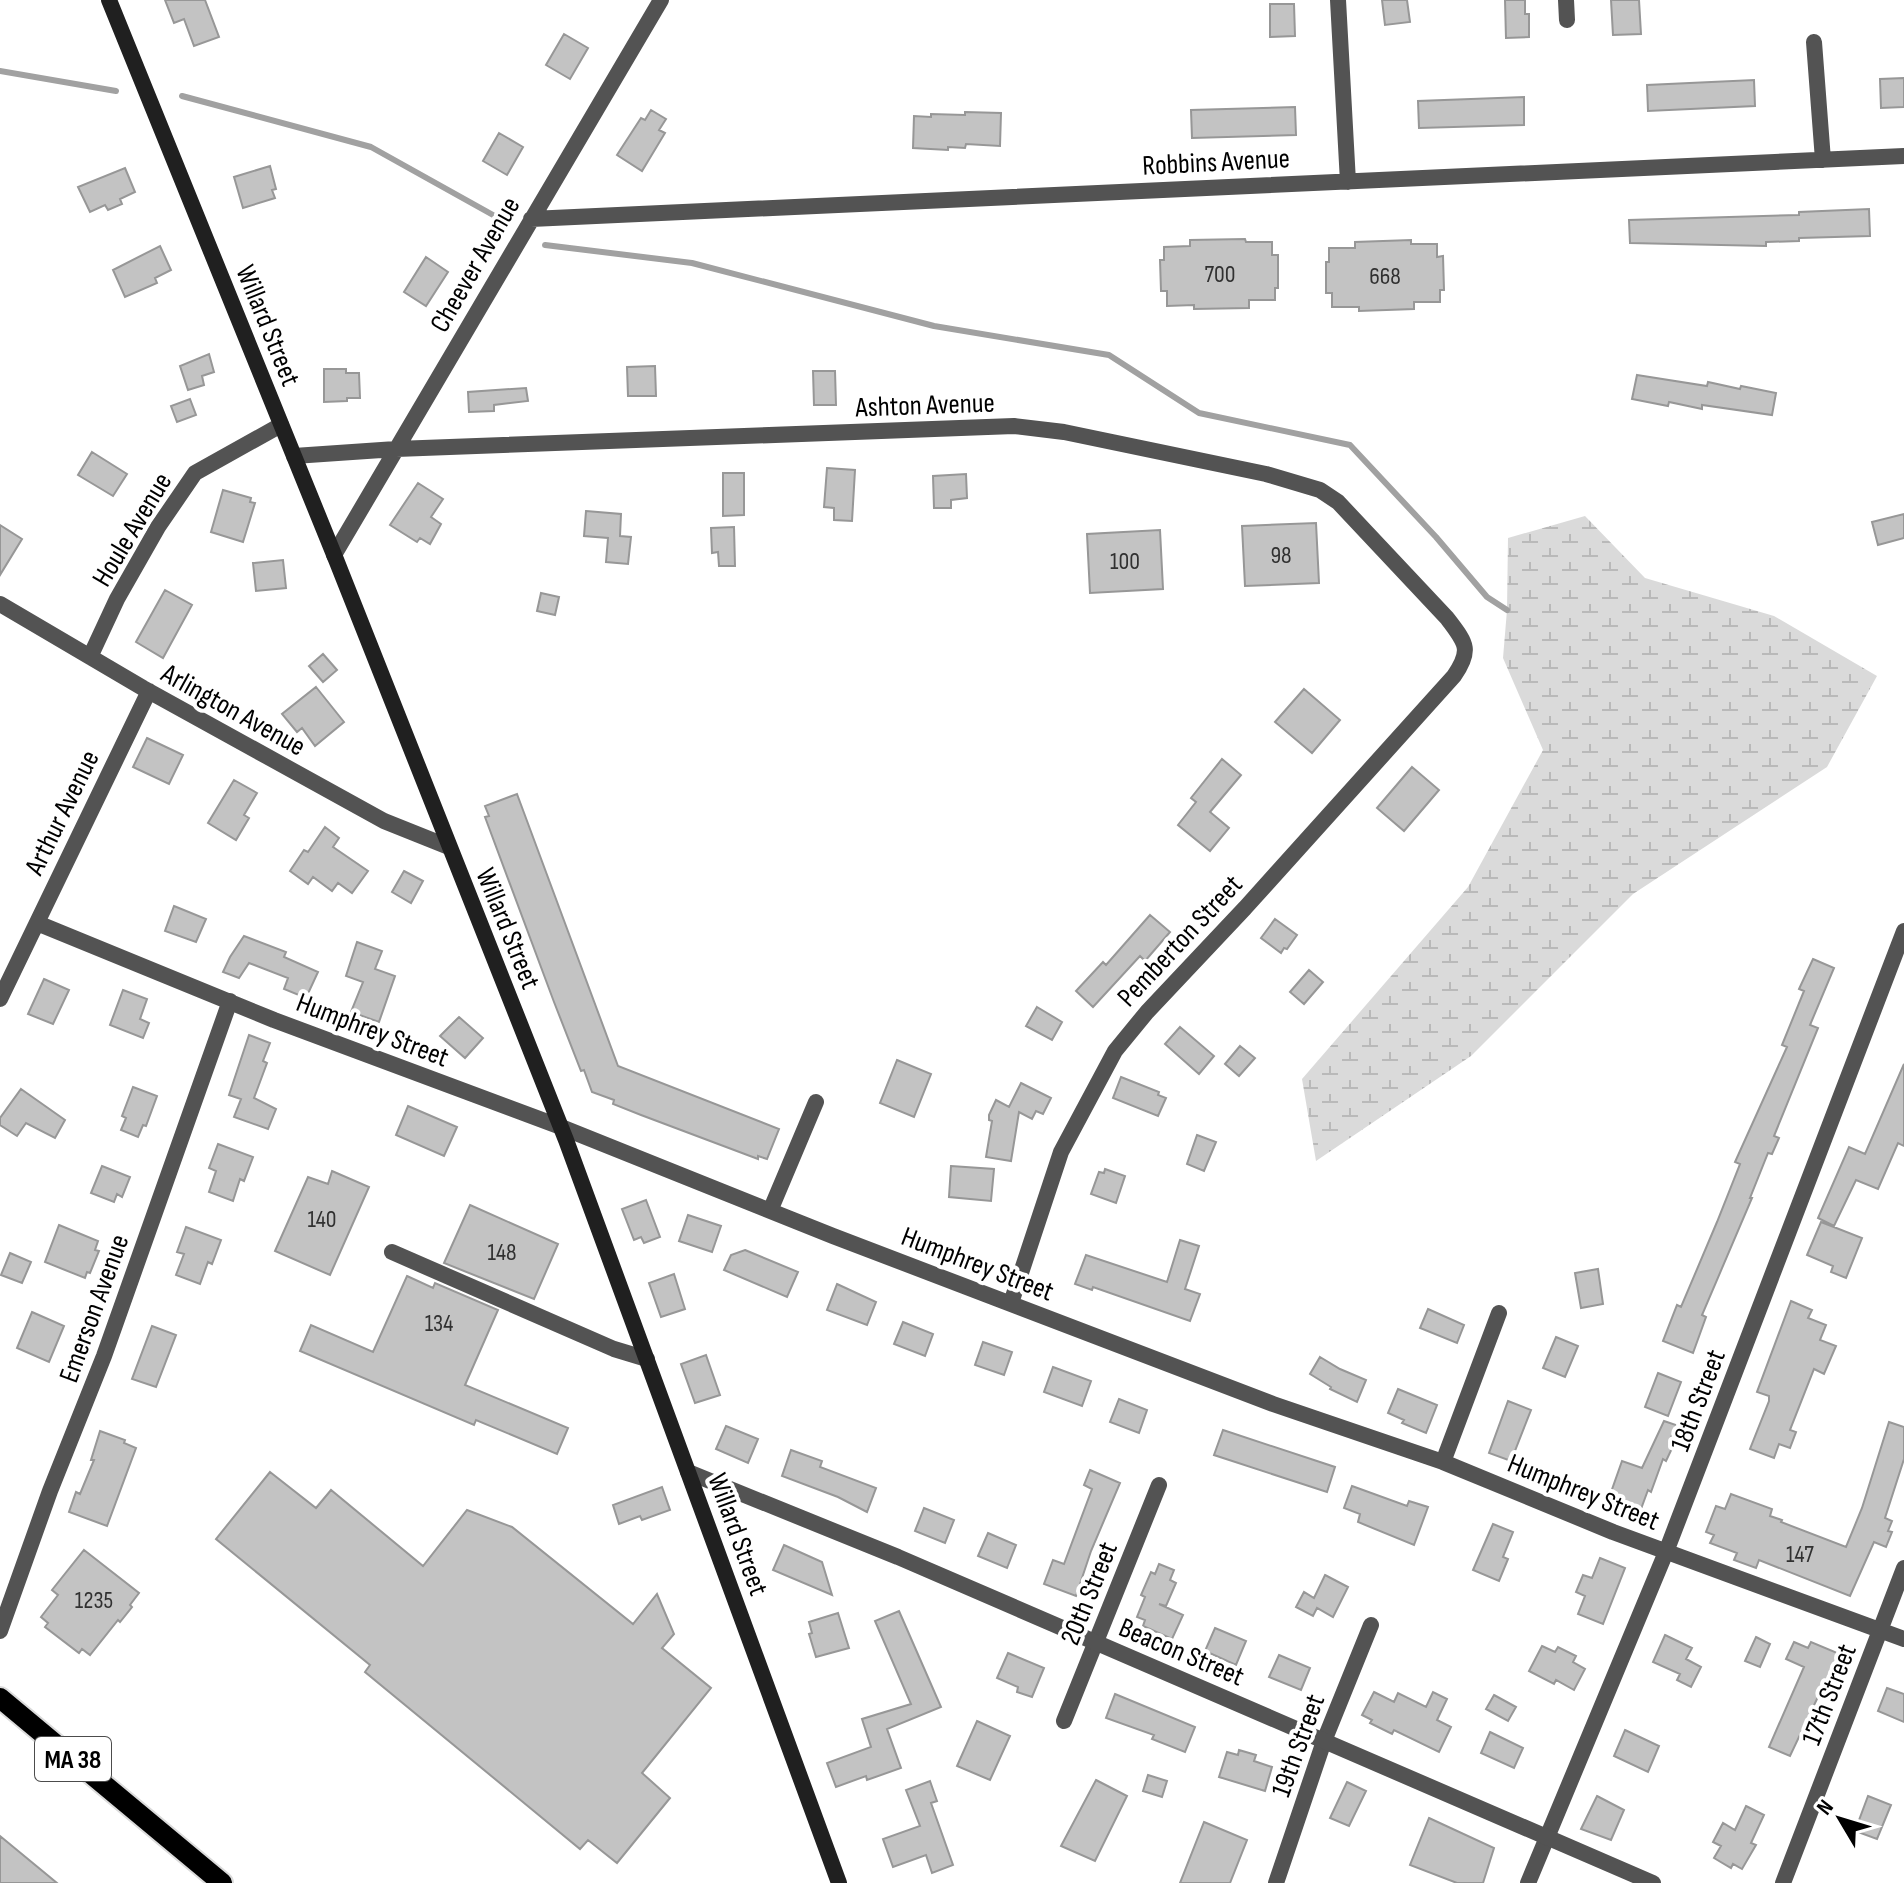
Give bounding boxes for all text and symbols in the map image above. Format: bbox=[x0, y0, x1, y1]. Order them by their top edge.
street label: Robbins Avenue bbox=[1142, 142, 1291, 183]
street label: Cheever Avenue bbox=[423, 191, 527, 338]
street label: Willard Street bbox=[228, 260, 307, 391]
house number: 700 bbox=[1205, 260, 1235, 289]
house number: 668 bbox=[1369, 262, 1401, 291]
street label: Ashton Avenue bbox=[854, 387, 995, 424]
street label: Houle Avenue bbox=[85, 467, 179, 593]
house number: 98 bbox=[1270, 541, 1292, 570]
house number: 100 bbox=[1110, 547, 1140, 576]
street label: Arlington Avenue bbox=[155, 657, 311, 763]
street label: Arthur Avenue bbox=[18, 745, 107, 881]
street label: Willard Street bbox=[468, 863, 547, 994]
street label: Pemberton Street bbox=[1111, 868, 1249, 1014]
street label: Humphrey Street bbox=[292, 986, 453, 1075]
house number: 140 bbox=[307, 1205, 337, 1234]
street label: Humphrey Street bbox=[897, 1220, 1058, 1309]
street label: Emerson Avenue bbox=[52, 1230, 136, 1387]
house number: 148 bbox=[487, 1238, 517, 1267]
house number: 134 bbox=[425, 1309, 453, 1338]
street label: 18th Street bbox=[1664, 1345, 1733, 1456]
street label: Humphrey Street bbox=[1503, 1447, 1664, 1538]
street label: Willard Street bbox=[700, 1469, 775, 1600]
street label: 20th Street bbox=[1054, 1537, 1125, 1650]
house number: 147 bbox=[1786, 1540, 1814, 1569]
house number: 1235 bbox=[75, 1586, 113, 1615]
street label: Beacon Street bbox=[1114, 1611, 1249, 1694]
street label: 17th Street bbox=[1795, 1639, 1864, 1750]
street label: 19th Street bbox=[1265, 1690, 1332, 1801]
road number: MA 38 bbox=[35, 1737, 111, 1781]
north arrow bbox=[1800, 1779, 1880, 1859]
text: N bbox=[1811, 1795, 1840, 1821]

